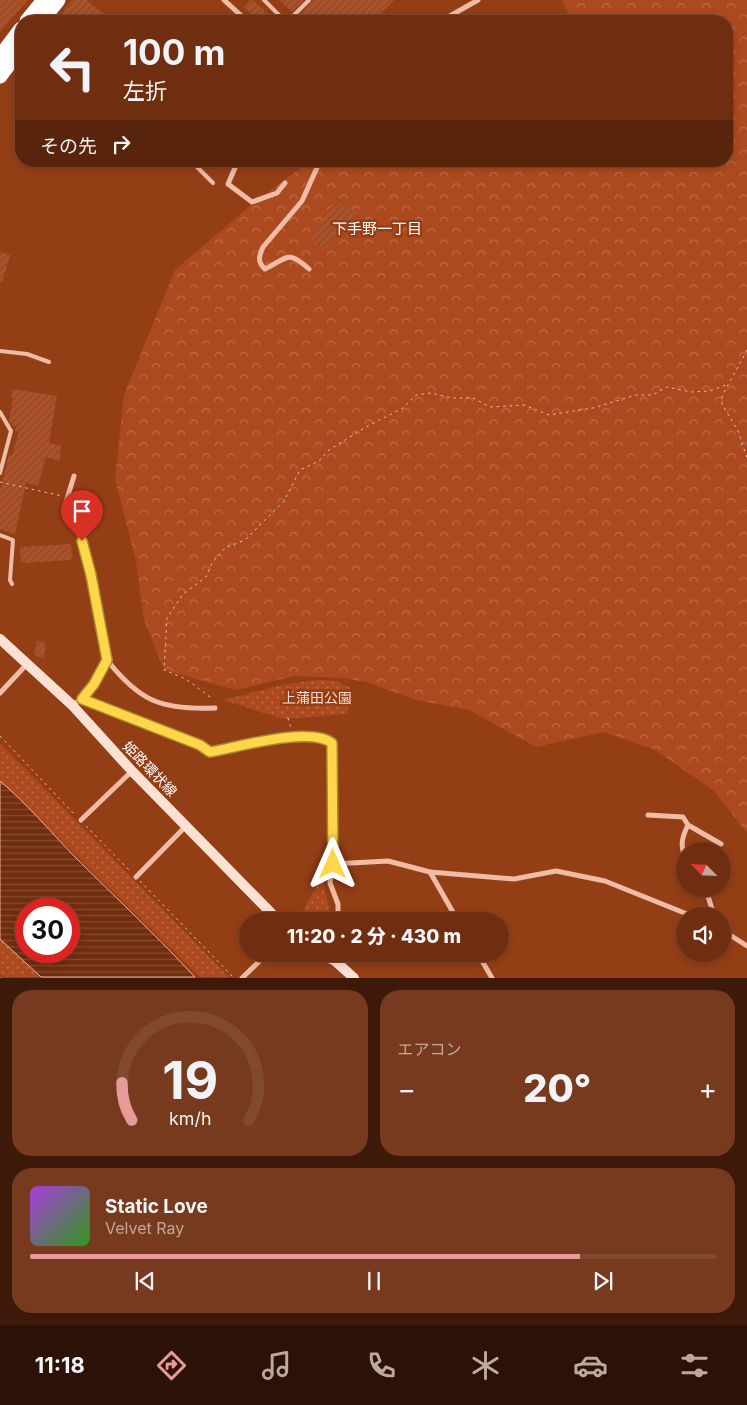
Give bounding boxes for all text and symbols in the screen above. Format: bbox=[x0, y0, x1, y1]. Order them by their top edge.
text: 100 m bbox=[123, 31, 226, 73]
icon: left bbox=[40, 35, 105, 100]
text: 左折 bbox=[123, 78, 167, 104]
icon: right bbox=[107, 130, 135, 158]
text: その先 bbox=[40, 135, 97, 158]
district label: 下手野一丁目 bbox=[332, 219, 422, 238]
pin bbox=[61, 490, 103, 541]
icon: arrive bbox=[68, 497, 96, 525]
park label: 上蒲田公園 bbox=[282, 689, 352, 706]
street label: 姫路環状線 bbox=[120, 738, 181, 800]
position arrow bbox=[306, 837, 358, 889]
north arrow bbox=[676, 842, 731, 898]
map controls bbox=[676, 842, 731, 962]
speed limit sign: 30 bbox=[15, 898, 80, 963]
button: sound bbox=[676, 907, 731, 962]
text: 11:20 · 2 分 · 430 m bbox=[287, 925, 461, 948]
text: エアコン bbox=[398, 1039, 462, 1059]
text: 19 bbox=[162, 1049, 218, 1112]
text: 20° bbox=[523, 1065, 591, 1111]
text: − bbox=[398, 1072, 416, 1106]
text: + bbox=[698, 1072, 717, 1106]
text: km/h bbox=[169, 1108, 211, 1129]
text: Static Love bbox=[105, 1195, 208, 1218]
text: Velvet Ray bbox=[105, 1218, 184, 1238]
icon: previous bbox=[131, 1267, 159, 1295]
icon: pause bbox=[360, 1267, 388, 1295]
icon: next bbox=[589, 1267, 617, 1295]
icon: directions bbox=[154, 1348, 189, 1383]
icon: music bbox=[259, 1348, 294, 1383]
icon: phone bbox=[364, 1348, 399, 1383]
icon: climate bbox=[468, 1348, 503, 1383]
icon: car bbox=[573, 1348, 608, 1383]
icon: filters bbox=[677, 1348, 712, 1383]
text: 11:18 bbox=[35, 1352, 85, 1378]

